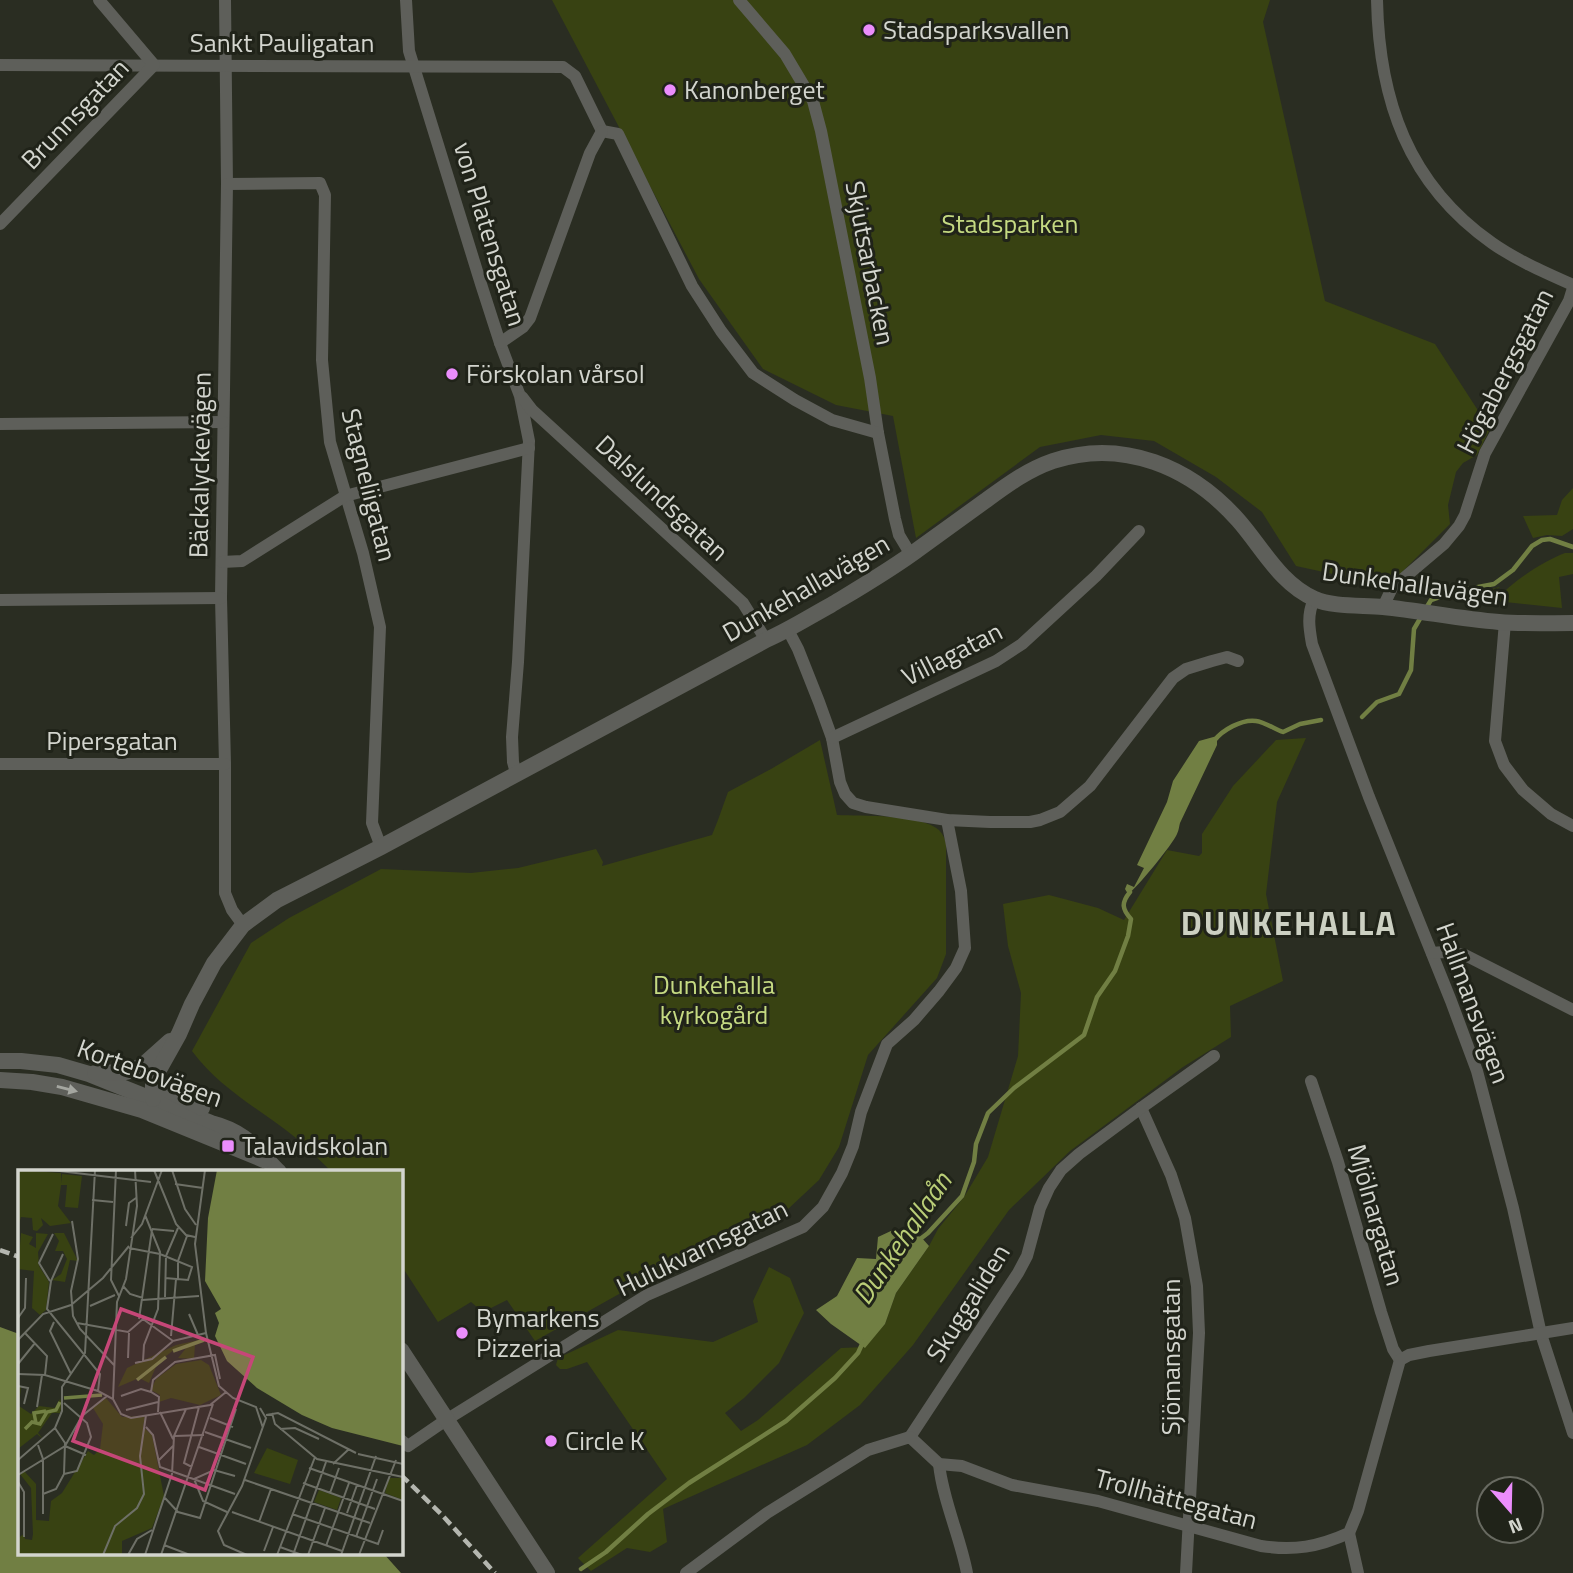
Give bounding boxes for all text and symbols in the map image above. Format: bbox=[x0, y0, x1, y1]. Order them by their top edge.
place label: Stadsparksvallen bbox=[883, 10, 1069, 49]
marker: Stadsparksvallen bbox=[861, 22, 877, 38]
street label: Sankt Pauligatan bbox=[190, 23, 374, 62]
street label: Brunnsgatan bbox=[12, 49, 138, 178]
place label: Kanonberget bbox=[684, 70, 825, 109]
marker: Kanonberget bbox=[662, 82, 678, 98]
street label: von Platensgatan bbox=[444, 137, 537, 331]
street label: Skjutsarbacken bbox=[835, 177, 906, 348]
park label: Stadsparken bbox=[942, 204, 1078, 243]
street label: Högabergsgatan bbox=[1446, 281, 1563, 460]
place label: Förskolan vårsol bbox=[466, 354, 645, 393]
marker: Förskolan vårsol bbox=[444, 366, 460, 382]
street label: Bäckalyckevägen bbox=[178, 372, 221, 558]
street label: Stagneliigatan bbox=[332, 404, 407, 565]
street label: Dalslundsgatan bbox=[587, 425, 738, 570]
street label: Dunkehallavägen bbox=[715, 524, 897, 651]
street label: Dunkehallavägen bbox=[1320, 551, 1511, 616]
street label: Villagatan bbox=[895, 612, 1009, 696]
street label: Pipersgatan bbox=[46, 721, 178, 760]
district label: DUNKEHALLA bbox=[1181, 898, 1397, 948]
street label: Hallmansvägen bbox=[1426, 917, 1521, 1089]
park label: Dunkehalla kyrkogård bbox=[653, 965, 775, 1034]
street label: Kortebovägen bbox=[72, 1028, 228, 1117]
one-way arrow bbox=[57, 1084, 79, 1095]
place label: Talavidskolan bbox=[242, 1126, 388, 1165]
marker: Talavidskolan bbox=[220, 1138, 236, 1154]
street label: Mjölnargatan bbox=[1338, 1140, 1415, 1290]
water label: Dunkehallaån bbox=[841, 1162, 962, 1313]
inset map bbox=[18, 1170, 402, 1556]
street label: Hulukvarnsgatan bbox=[609, 1189, 794, 1306]
street label: Skuggaliden bbox=[916, 1236, 1019, 1369]
street label: Sjömansgatan bbox=[1151, 1279, 1190, 1435]
place label: Bymarkens Pizzeria bbox=[476, 1298, 600, 1367]
marker: Bymarkens Pizzeria bbox=[454, 1325, 470, 1341]
place label: Circle K bbox=[565, 1421, 645, 1460]
marker: Circle K bbox=[543, 1433, 559, 1449]
street label: Trollhättegatan bbox=[1091, 1458, 1262, 1539]
north arrow bbox=[1475, 1475, 1545, 1545]
text: N bbox=[1505, 1511, 1527, 1542]

